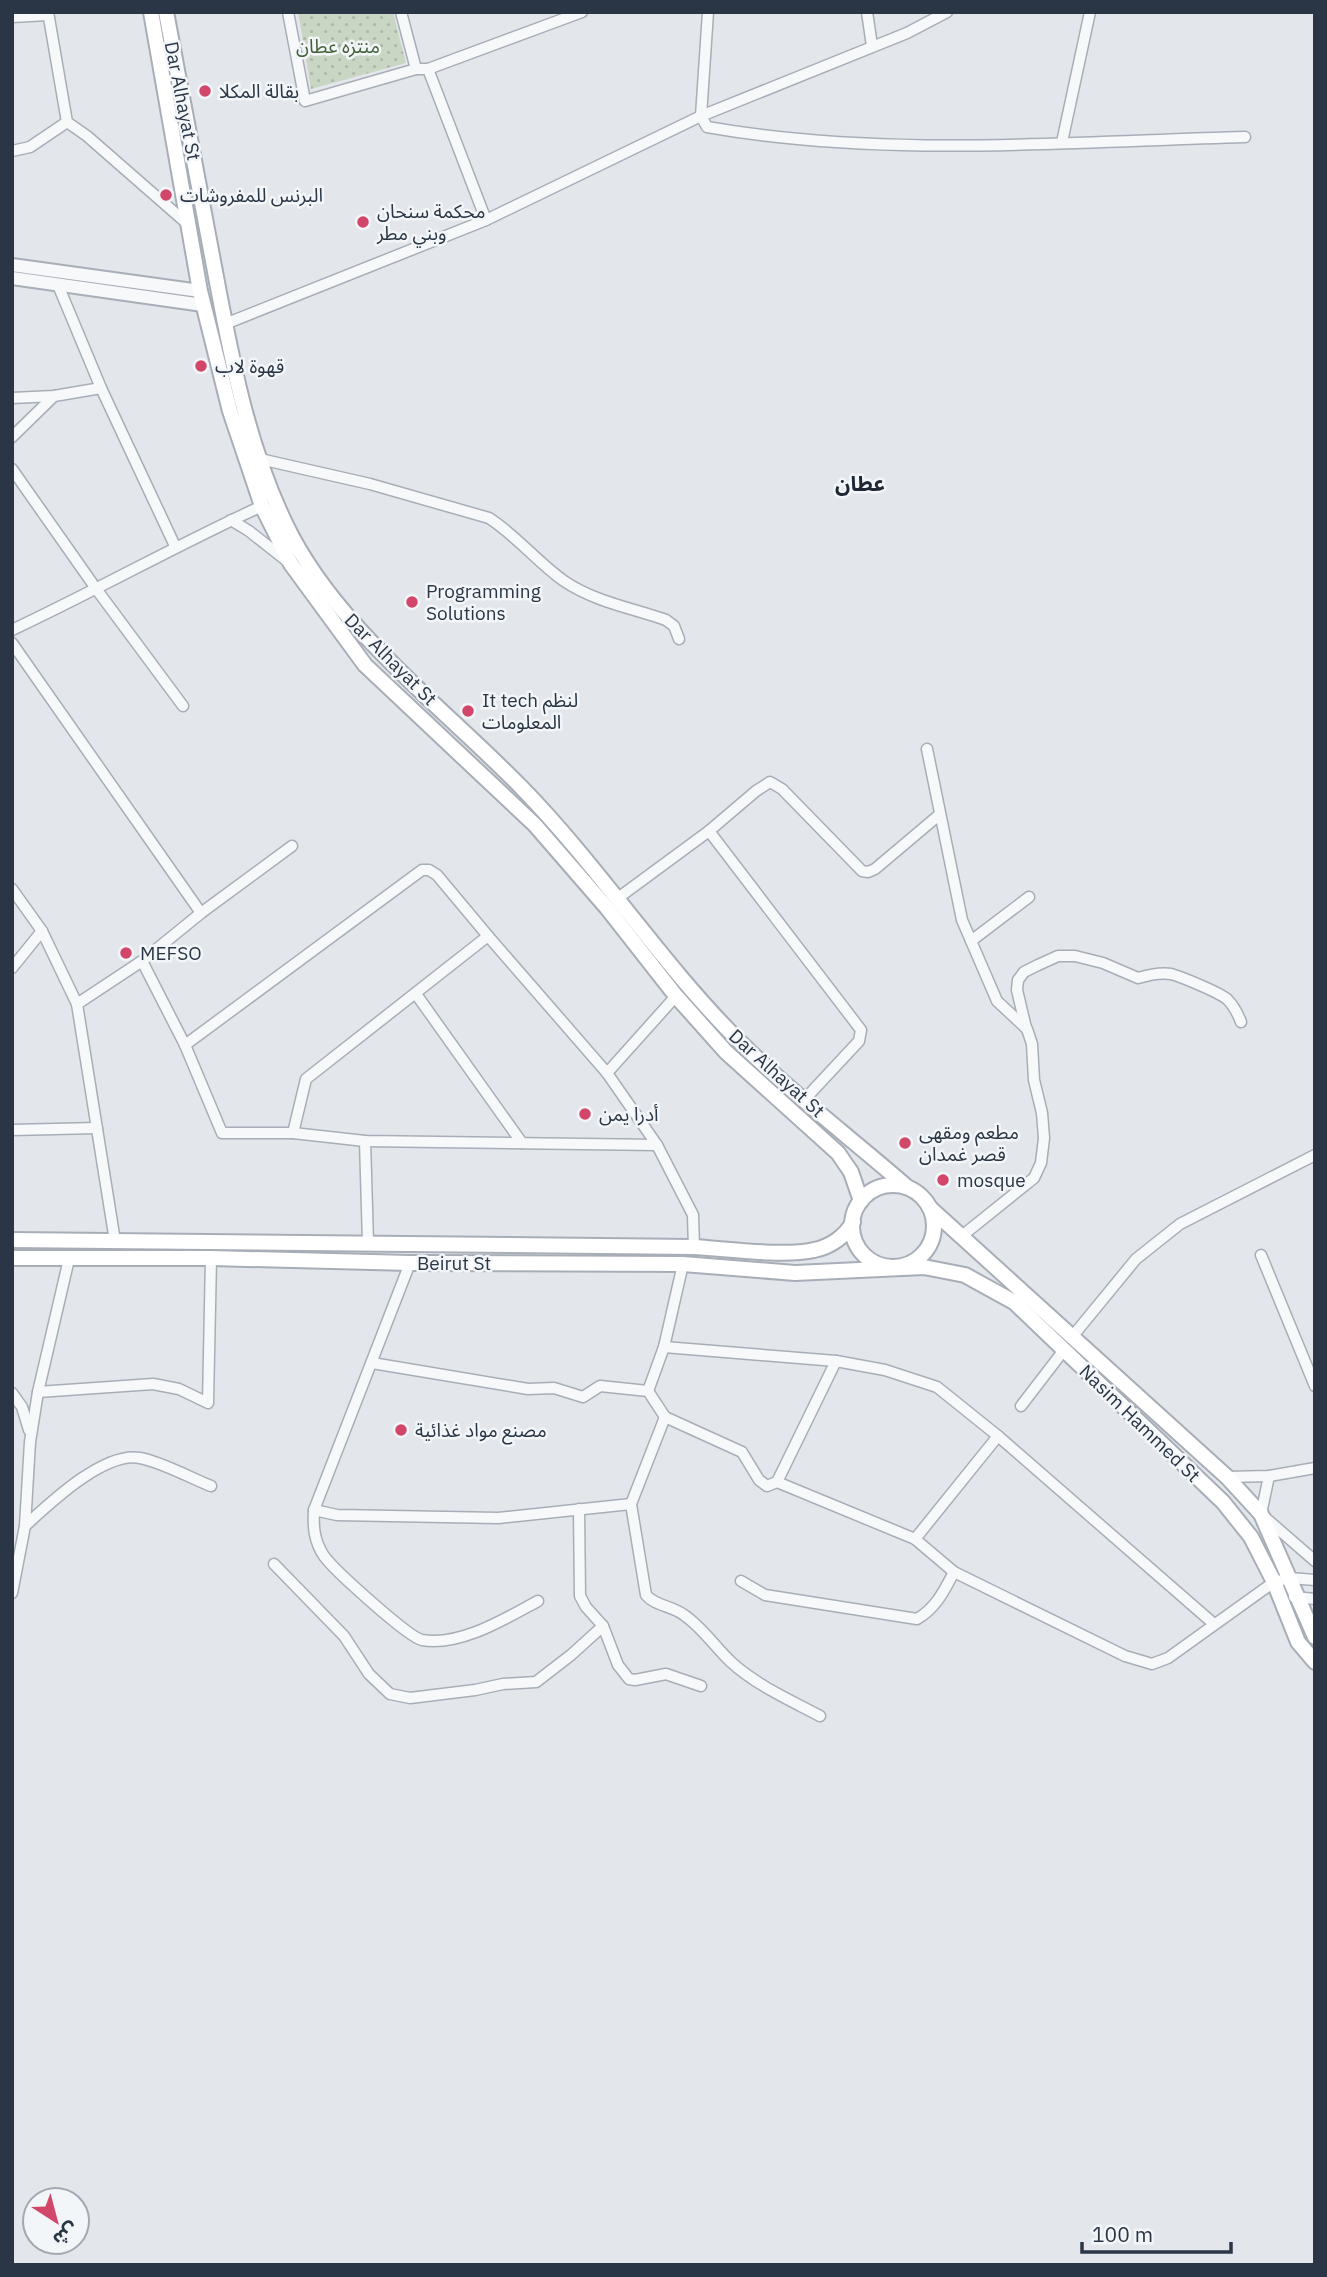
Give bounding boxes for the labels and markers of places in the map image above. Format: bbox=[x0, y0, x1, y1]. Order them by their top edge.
place label: بقالة المكلا bbox=[219, 79, 299, 103]
marker: بقالة المكلا bbox=[197, 83, 213, 99]
place label: البرنس للمفروشات bbox=[180, 183, 323, 207]
marker: البرنس للمفروشات bbox=[158, 187, 174, 203]
place label: محكمة سنحان وبني مطر bbox=[376, 199, 486, 248]
marker: محكمة سنحان وبني مطر bbox=[355, 214, 371, 230]
place label: قهوة لاب bbox=[215, 354, 284, 378]
marker: قهوة لاب bbox=[193, 358, 209, 374]
place label: Programming Solutions bbox=[426, 579, 541, 625]
marker: Programming Solutions bbox=[404, 594, 420, 610]
place label: It tech لنظم المعلومات bbox=[482, 688, 578, 734]
marker: It tech لنظم المعلومات bbox=[460, 703, 476, 719]
place label: MEFSO bbox=[140, 941, 202, 965]
marker: MEFSO bbox=[118, 945, 134, 961]
place label: أدرا يمن bbox=[599, 1102, 659, 1126]
marker: أدرا يمن bbox=[577, 1106, 593, 1122]
place label: مطعم ومقهى قصر غمدان bbox=[919, 1120, 1019, 1166]
marker: مطعم ومقهى قصر غمدان bbox=[897, 1135, 913, 1151]
place label: mosque bbox=[957, 1168, 1026, 1192]
marker: mosque bbox=[935, 1172, 951, 1188]
place label: مصنع مواد غذائية bbox=[415, 1418, 547, 1445]
marker: مصنع مواد غذائية bbox=[393, 1422, 409, 1438]

